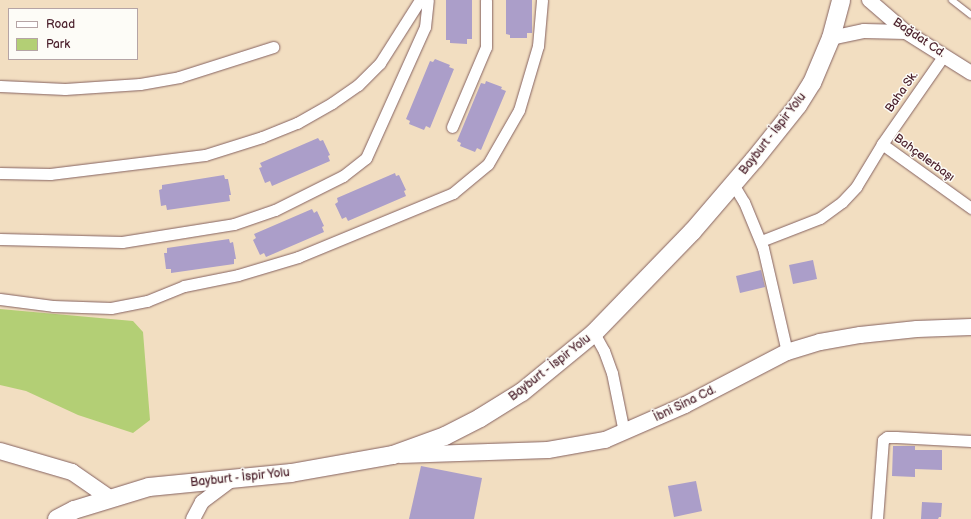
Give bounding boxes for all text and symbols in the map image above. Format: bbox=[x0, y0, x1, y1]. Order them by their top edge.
legend bbox=[8, 8, 138, 60]
street label: Bağdat Cd. bbox=[890, 15, 948, 61]
text: Road bbox=[46, 17, 75, 32]
text: Park bbox=[46, 37, 70, 52]
street label: Baha Sk. bbox=[883, 68, 921, 116]
street label: Bayburt - İspir Yolu bbox=[736, 90, 810, 178]
street label: Bahçelerbaşı bbox=[891, 131, 957, 185]
street label: Bayburt - İspir Yolu bbox=[506, 331, 594, 405]
street label: İbni Sina Cd. bbox=[651, 383, 719, 425]
street label: Bayburt - İspir Yolu bbox=[189, 466, 291, 490]

